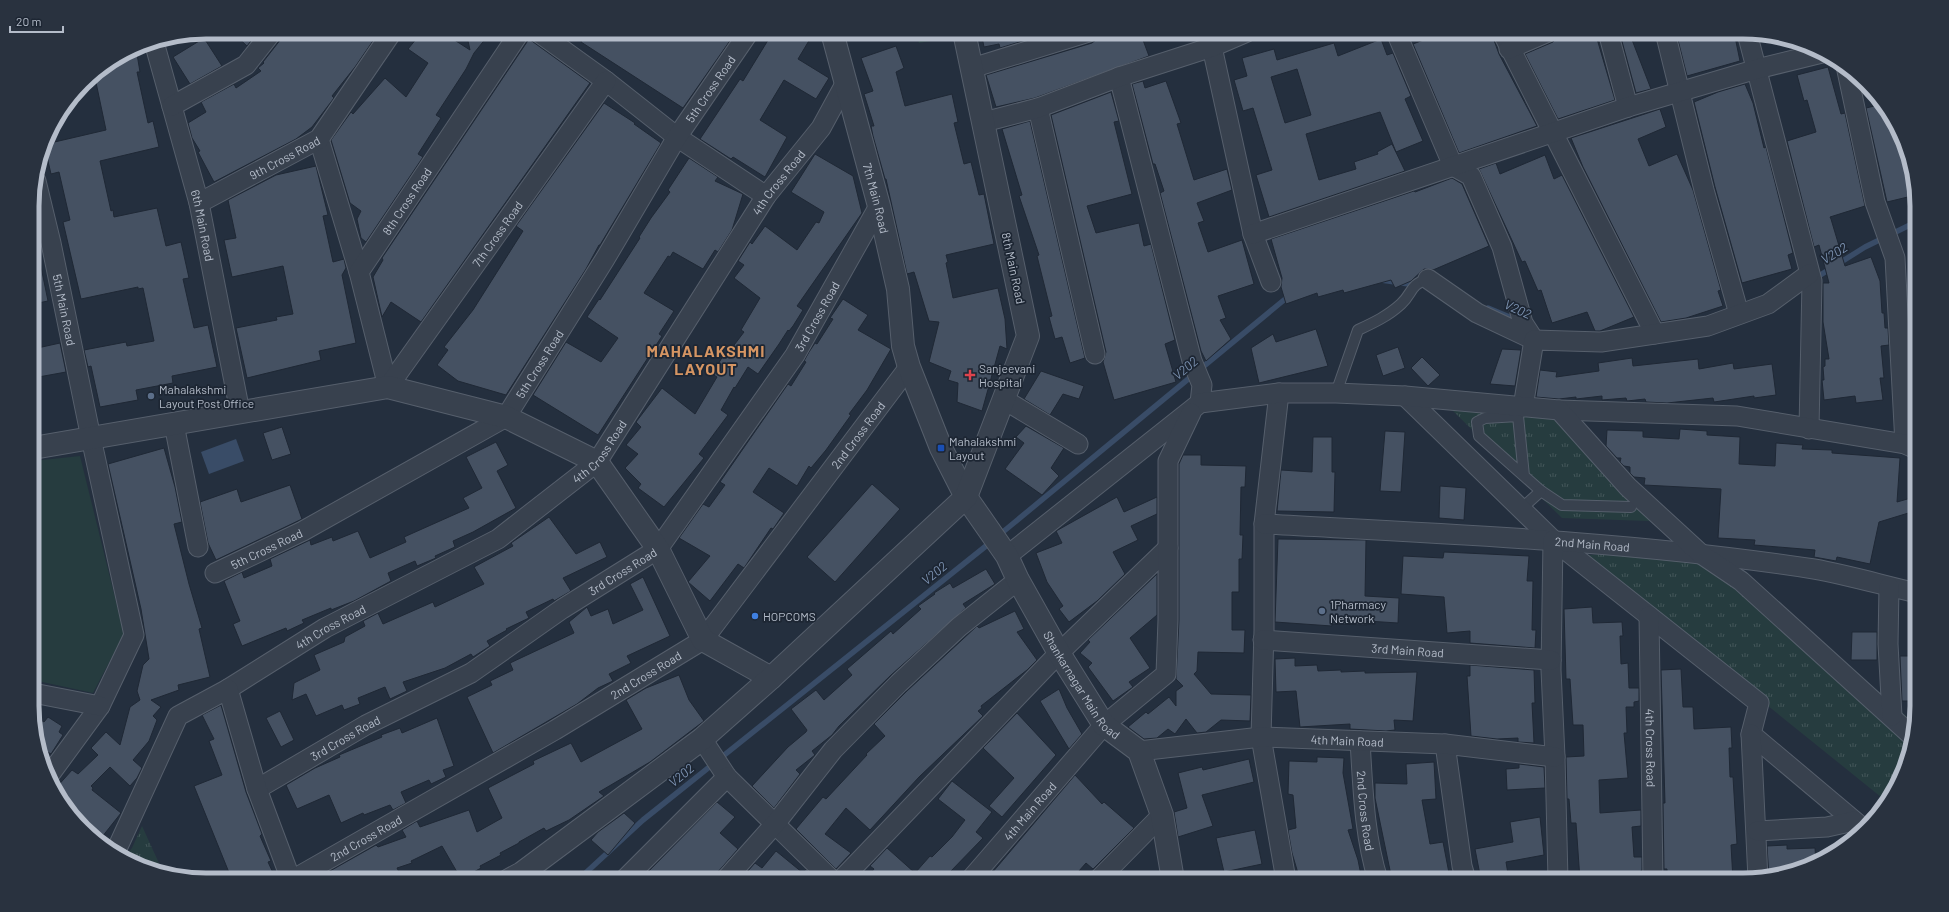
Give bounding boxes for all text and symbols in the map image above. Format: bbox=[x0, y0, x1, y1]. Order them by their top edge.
scale bar bbox=[10, 8, 63, 34]
text: 20 m bbox=[16, 14, 42, 28]
street label: 5th Cross Road bbox=[682, 53, 738, 125]
street label: 9th Cross Road bbox=[247, 133, 322, 182]
street label: 4th Cross Road bbox=[749, 147, 808, 217]
street label: 7th Main Road bbox=[861, 161, 892, 235]
street label: 8th Cross Road bbox=[379, 165, 434, 237]
street label: 6th Main Road bbox=[189, 188, 217, 262]
street label: 7th Cross Road bbox=[469, 198, 525, 269]
street label: 8th Main Road bbox=[1000, 231, 1028, 305]
water label: V202 bbox=[1818, 239, 1850, 267]
street label: 5th Main Road bbox=[51, 273, 79, 347]
street label: 3rd Cross Road bbox=[792, 279, 842, 354]
water label: V202 bbox=[1502, 296, 1534, 322]
street label: 5th Cross Road bbox=[513, 327, 566, 401]
district label: MAHALAKSHMI LAYOUT bbox=[646, 341, 766, 378]
water label: V202 bbox=[1169, 353, 1201, 383]
place label: Sanjeevani Hospital bbox=[979, 361, 1035, 389]
marker: Sanjeevani Hospital bbox=[964, 369, 976, 381]
place label: Mahalakshmi Layout Post Office bbox=[159, 382, 254, 410]
marker: Mahalakshmi Layout Post Office bbox=[146, 391, 156, 401]
street label: 2nd Cross Road bbox=[828, 399, 888, 471]
street label: 4th Cross Road bbox=[569, 417, 629, 486]
place label: Mahalakshmi Layout bbox=[949, 434, 1016, 462]
marker: Mahalakshmi Layout bbox=[936, 443, 946, 453]
street label: 5th Cross Road bbox=[228, 525, 305, 572]
street label: 2nd Main Road bbox=[1554, 534, 1630, 554]
street label: 3rd Cross Road bbox=[586, 545, 659, 598]
water label: V202 bbox=[918, 558, 950, 588]
place label: 1Pharmacy Network bbox=[1330, 597, 1387, 625]
street label: 4th Cross Road bbox=[293, 601, 368, 652]
marker: 1Pharmacy Network bbox=[1317, 606, 1327, 616]
place label: HOPCOMS bbox=[763, 609, 816, 623]
marker: HOPCOMS bbox=[750, 611, 760, 621]
street label: Shankarnagar Main Road bbox=[1041, 628, 1123, 742]
street label: 3rd Main Road bbox=[1371, 641, 1444, 660]
street label: 2nd Cross Road bbox=[608, 648, 684, 702]
street label: 4th Cross Road bbox=[1643, 709, 1659, 787]
street label: 3rd Cross Road bbox=[308, 712, 382, 763]
street label: 4th Main Road bbox=[1310, 732, 1384, 749]
water label: V202 bbox=[665, 760, 697, 790]
street label: 2nd Cross Road bbox=[1355, 770, 1377, 852]
street label: 4th Main Road bbox=[1000, 779, 1059, 843]
street label: 2nd Cross Road bbox=[327, 812, 404, 864]

